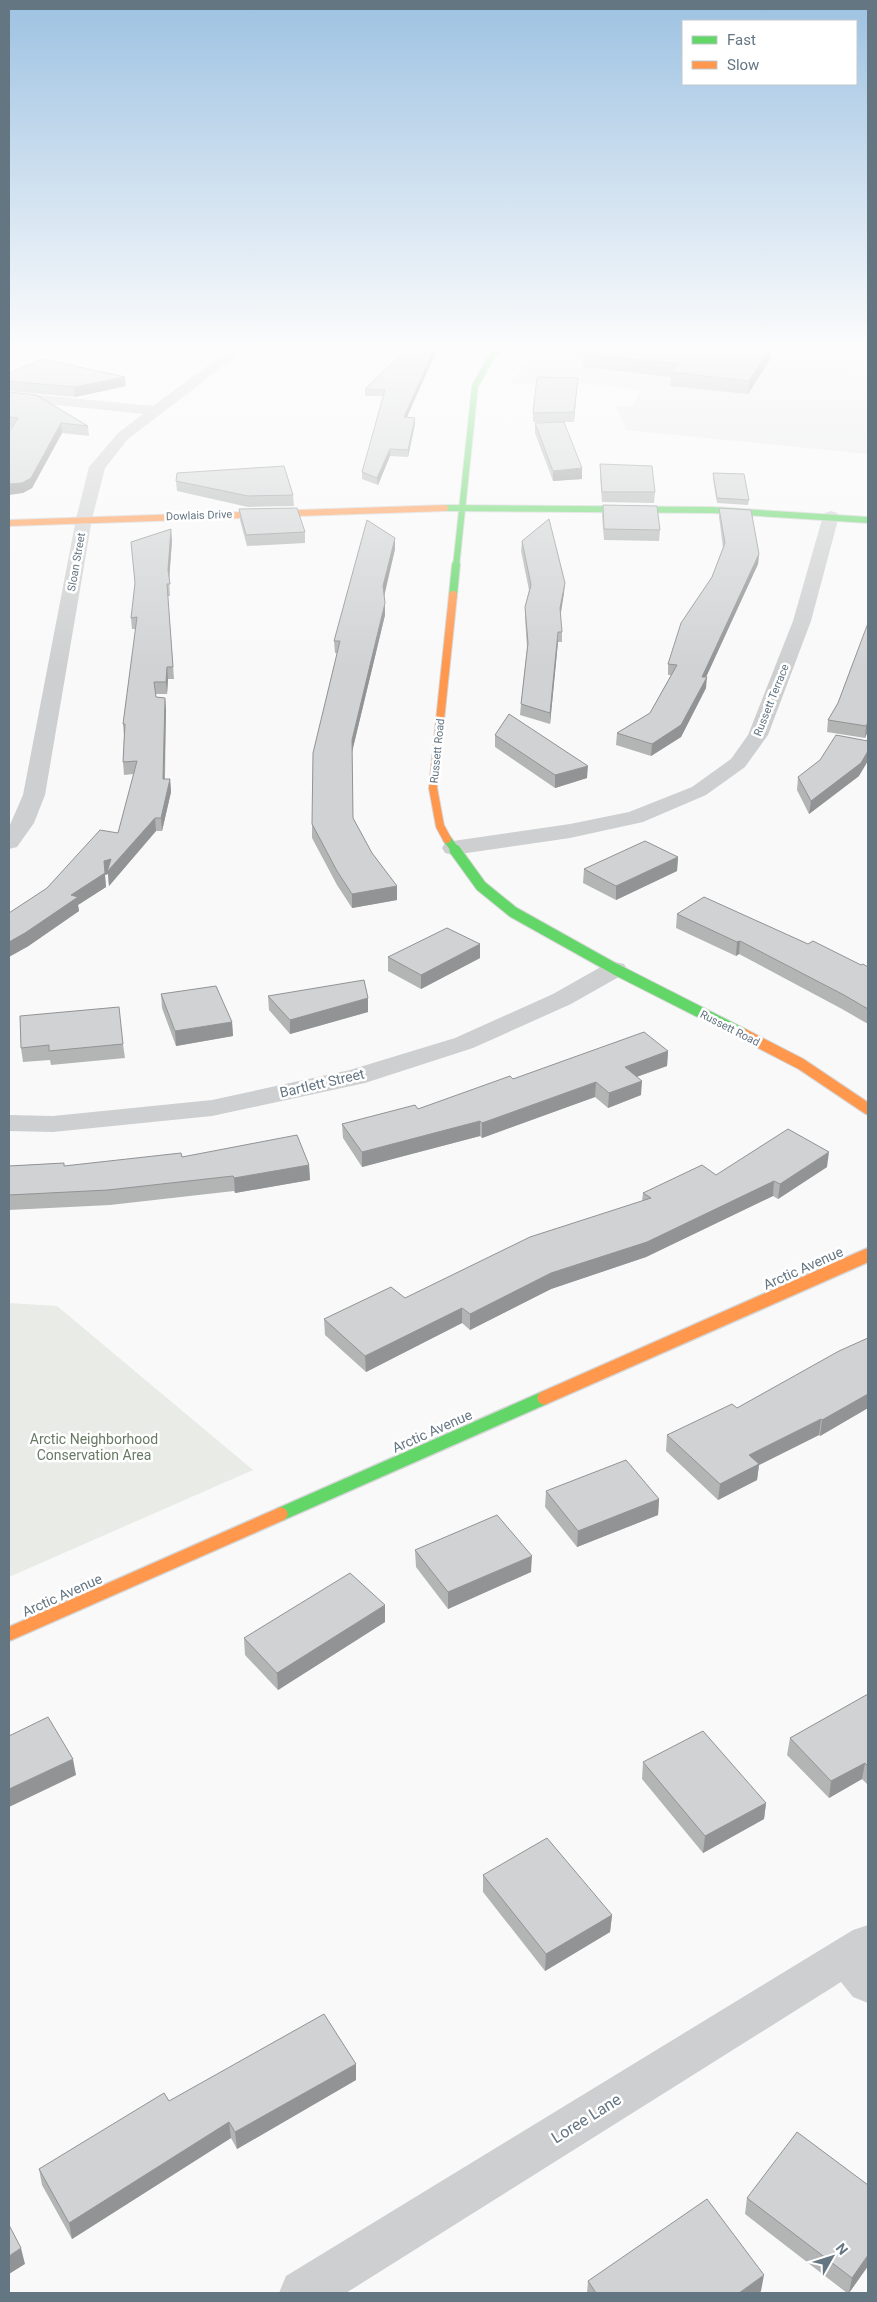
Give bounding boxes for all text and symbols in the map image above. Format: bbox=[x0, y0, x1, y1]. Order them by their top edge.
legend bbox=[682, 20, 857, 85]
text: Fast bbox=[727, 31, 756, 49]
text: Slow bbox=[727, 56, 759, 74]
street label: Dowlais Drive bbox=[166, 508, 232, 523]
street label: Sloan Street bbox=[65, 531, 88, 592]
street label: Russett Terrace bbox=[751, 662, 792, 738]
street label: Russett Road bbox=[428, 718, 447, 784]
street label: Russett Road bbox=[698, 1008, 762, 1049]
street label: Bartlett Street bbox=[278, 1065, 366, 1101]
street label: Arctic Avenue bbox=[761, 1243, 845, 1293]
street label: Arctic Avenue bbox=[390, 1406, 474, 1456]
park label: Arctic Neighborhood Conservation Area bbox=[30, 1431, 158, 1463]
street label: Arctic Avenue bbox=[20, 1570, 104, 1620]
street label: Loree Lane bbox=[548, 2090, 625, 2147]
north arrow bbox=[807, 2232, 857, 2282]
text: N bbox=[833, 2240, 851, 2258]

